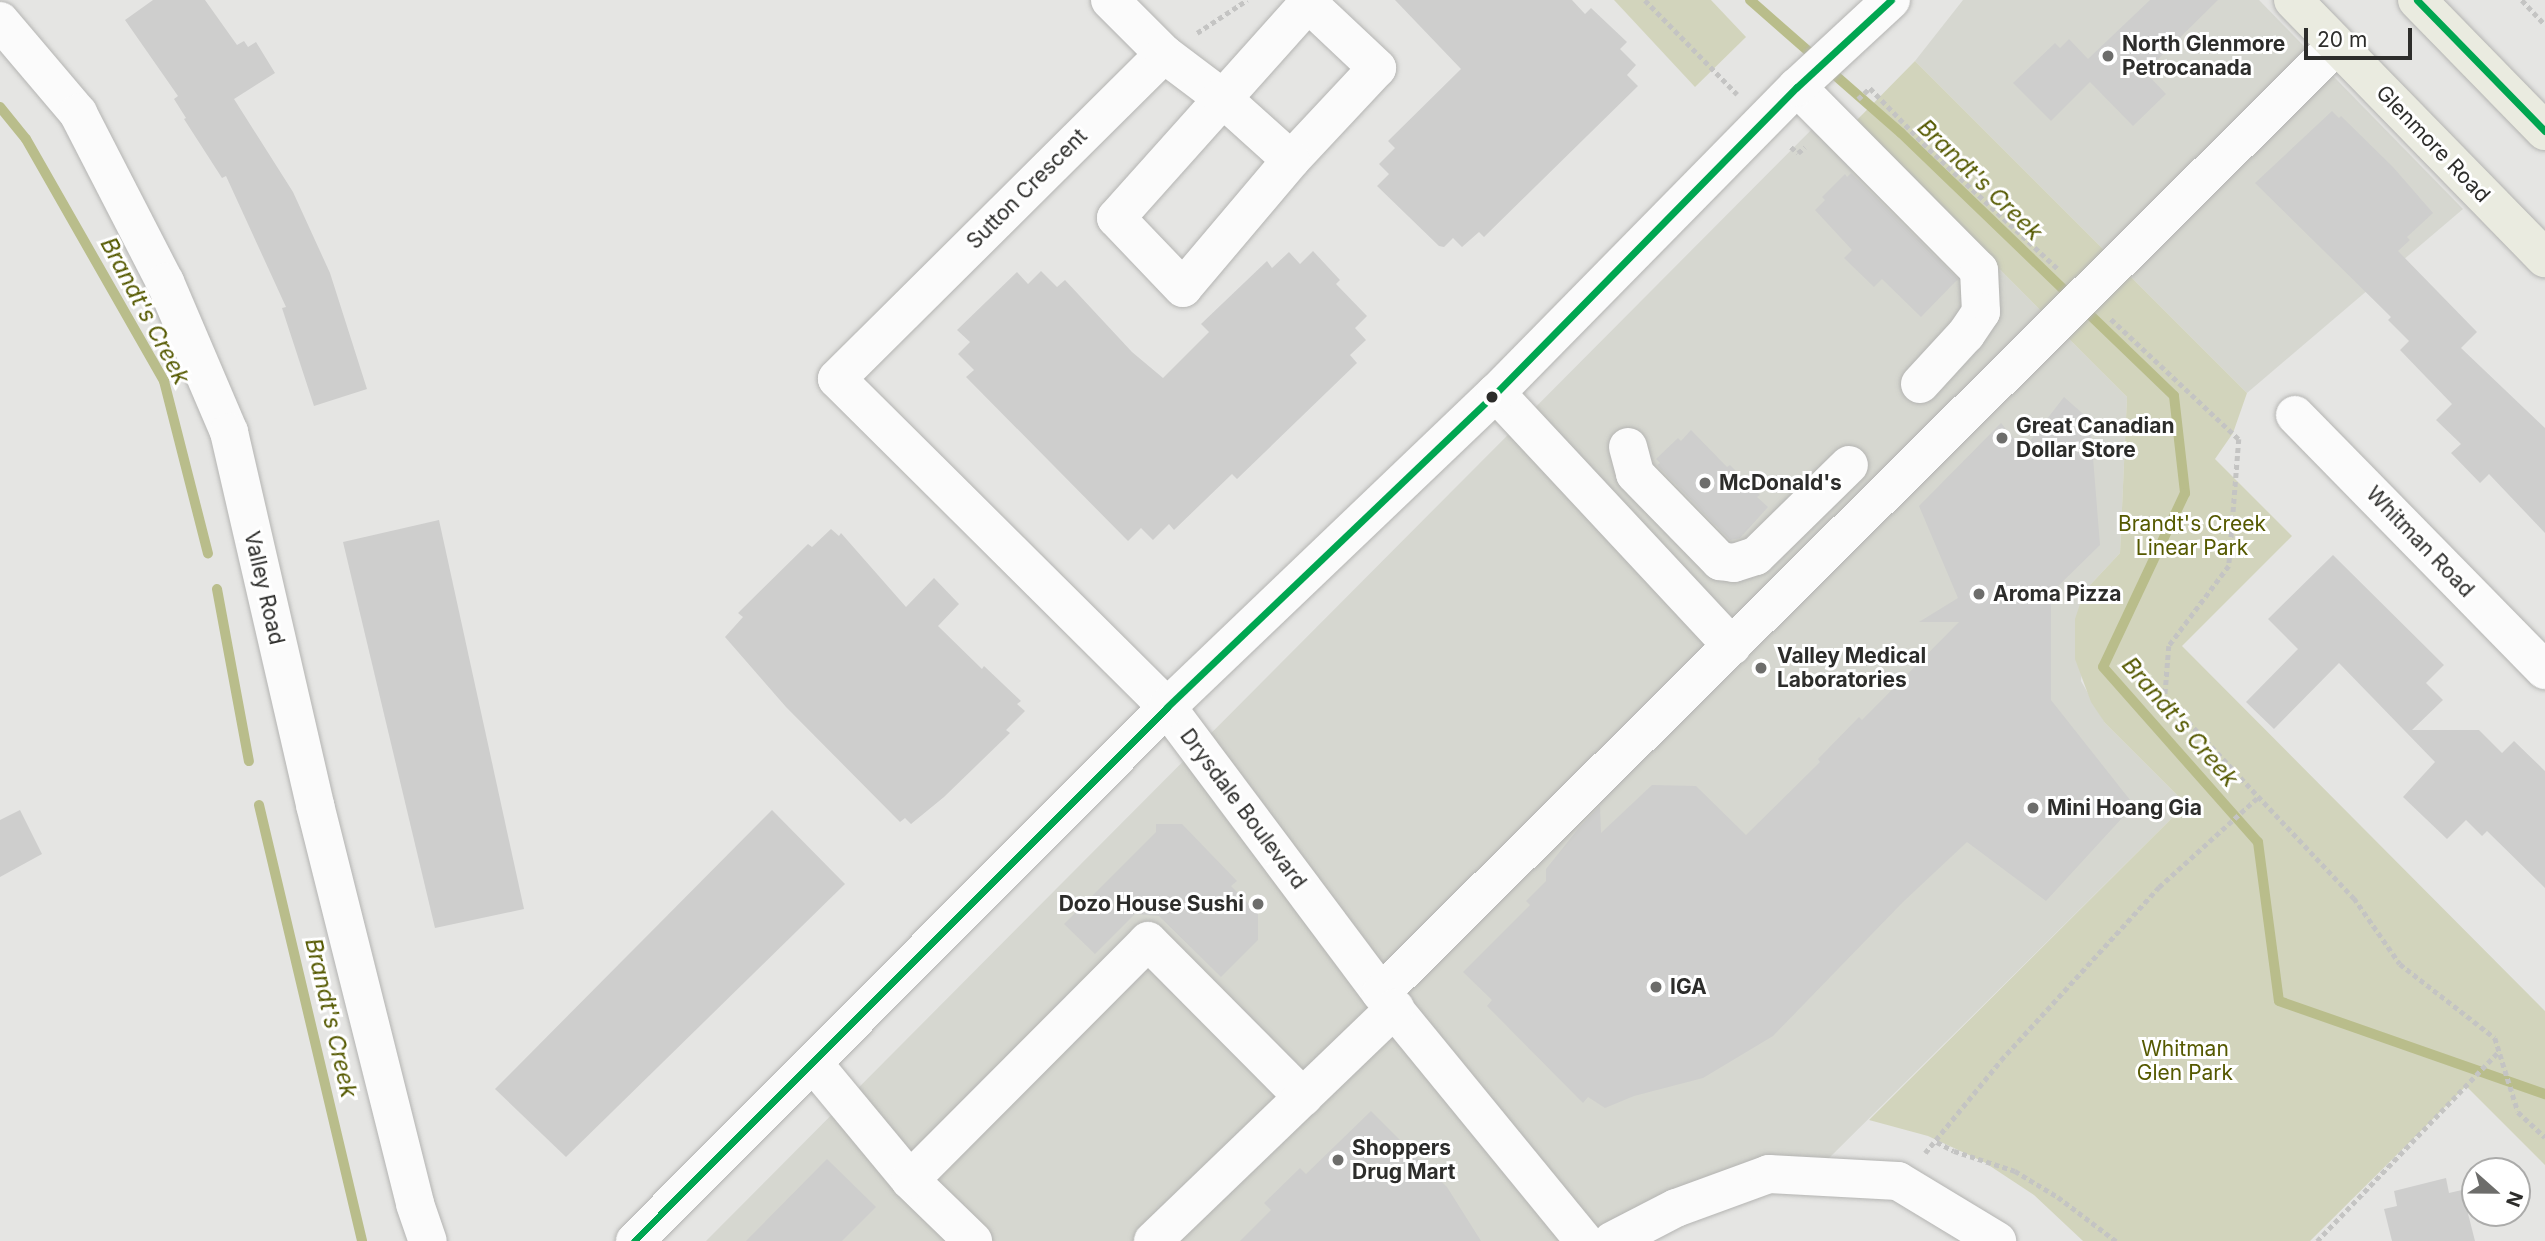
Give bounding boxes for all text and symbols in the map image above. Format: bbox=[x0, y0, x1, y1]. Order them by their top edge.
scale bar bbox=[2307, 14, 2416, 58]
text: 20 m bbox=[2317, 27, 2367, 52]
place label: North Glenmore Petrocanada bbox=[2122, 31, 2285, 81]
marker: North Glenmore Petrocanada bbox=[2100, 48, 2116, 64]
street label: Glenmore Road bbox=[2371, 80, 2495, 208]
water label: Brandt's Creek bbox=[1912, 114, 2048, 246]
street label: Sutton Crescent bbox=[962, 124, 1092, 254]
water label: Brandt's Creek bbox=[95, 233, 195, 389]
unlabelled marker bbox=[1485, 390, 1499, 404]
place label: Great Canadian Dollar Store bbox=[2016, 413, 2175, 463]
marker: Great Canadian Dollar Store bbox=[1994, 430, 2010, 446]
place label: McDonald's bbox=[1719, 470, 1842, 496]
marker: McDonald's bbox=[1697, 475, 1713, 491]
street label: Whitman Road bbox=[2361, 481, 2479, 603]
park label: Brandt's Creek Linear Park bbox=[2118, 511, 2266, 561]
street label: Valley Road bbox=[239, 529, 289, 647]
place label: Aroma Pizza bbox=[1993, 581, 2121, 607]
marker: Aroma Pizza bbox=[1971, 586, 1987, 602]
place label: Valley Medical Laboratories bbox=[1777, 643, 1926, 693]
water label: Brandt's Creek bbox=[2116, 652, 2244, 792]
marker: Valley Medical Laboratories bbox=[1751, 658, 1771, 678]
street label: Drysdale Boulevard bbox=[1175, 724, 1311, 894]
place label: Mini Hoang Gia bbox=[2047, 795, 2202, 821]
marker: Mini Hoang Gia bbox=[2025, 800, 2041, 816]
place label: Dozo House Sushi bbox=[1059, 891, 1244, 917]
marker: Dozo House Sushi bbox=[1250, 896, 1266, 912]
water label: Brandt's Creek bbox=[299, 936, 363, 1100]
place label: IGA bbox=[1670, 974, 1707, 1000]
marker: IGA bbox=[1648, 979, 1664, 995]
park label: Whitman Glen Park bbox=[2137, 1036, 2233, 1086]
place label: Shoppers Drug Mart bbox=[1352, 1135, 1455, 1185]
marker: Shoppers Drug Mart bbox=[1330, 1152, 1346, 1168]
north arrow bbox=[2461, 1157, 2531, 1227]
text: N bbox=[2501, 1188, 2528, 1210]

